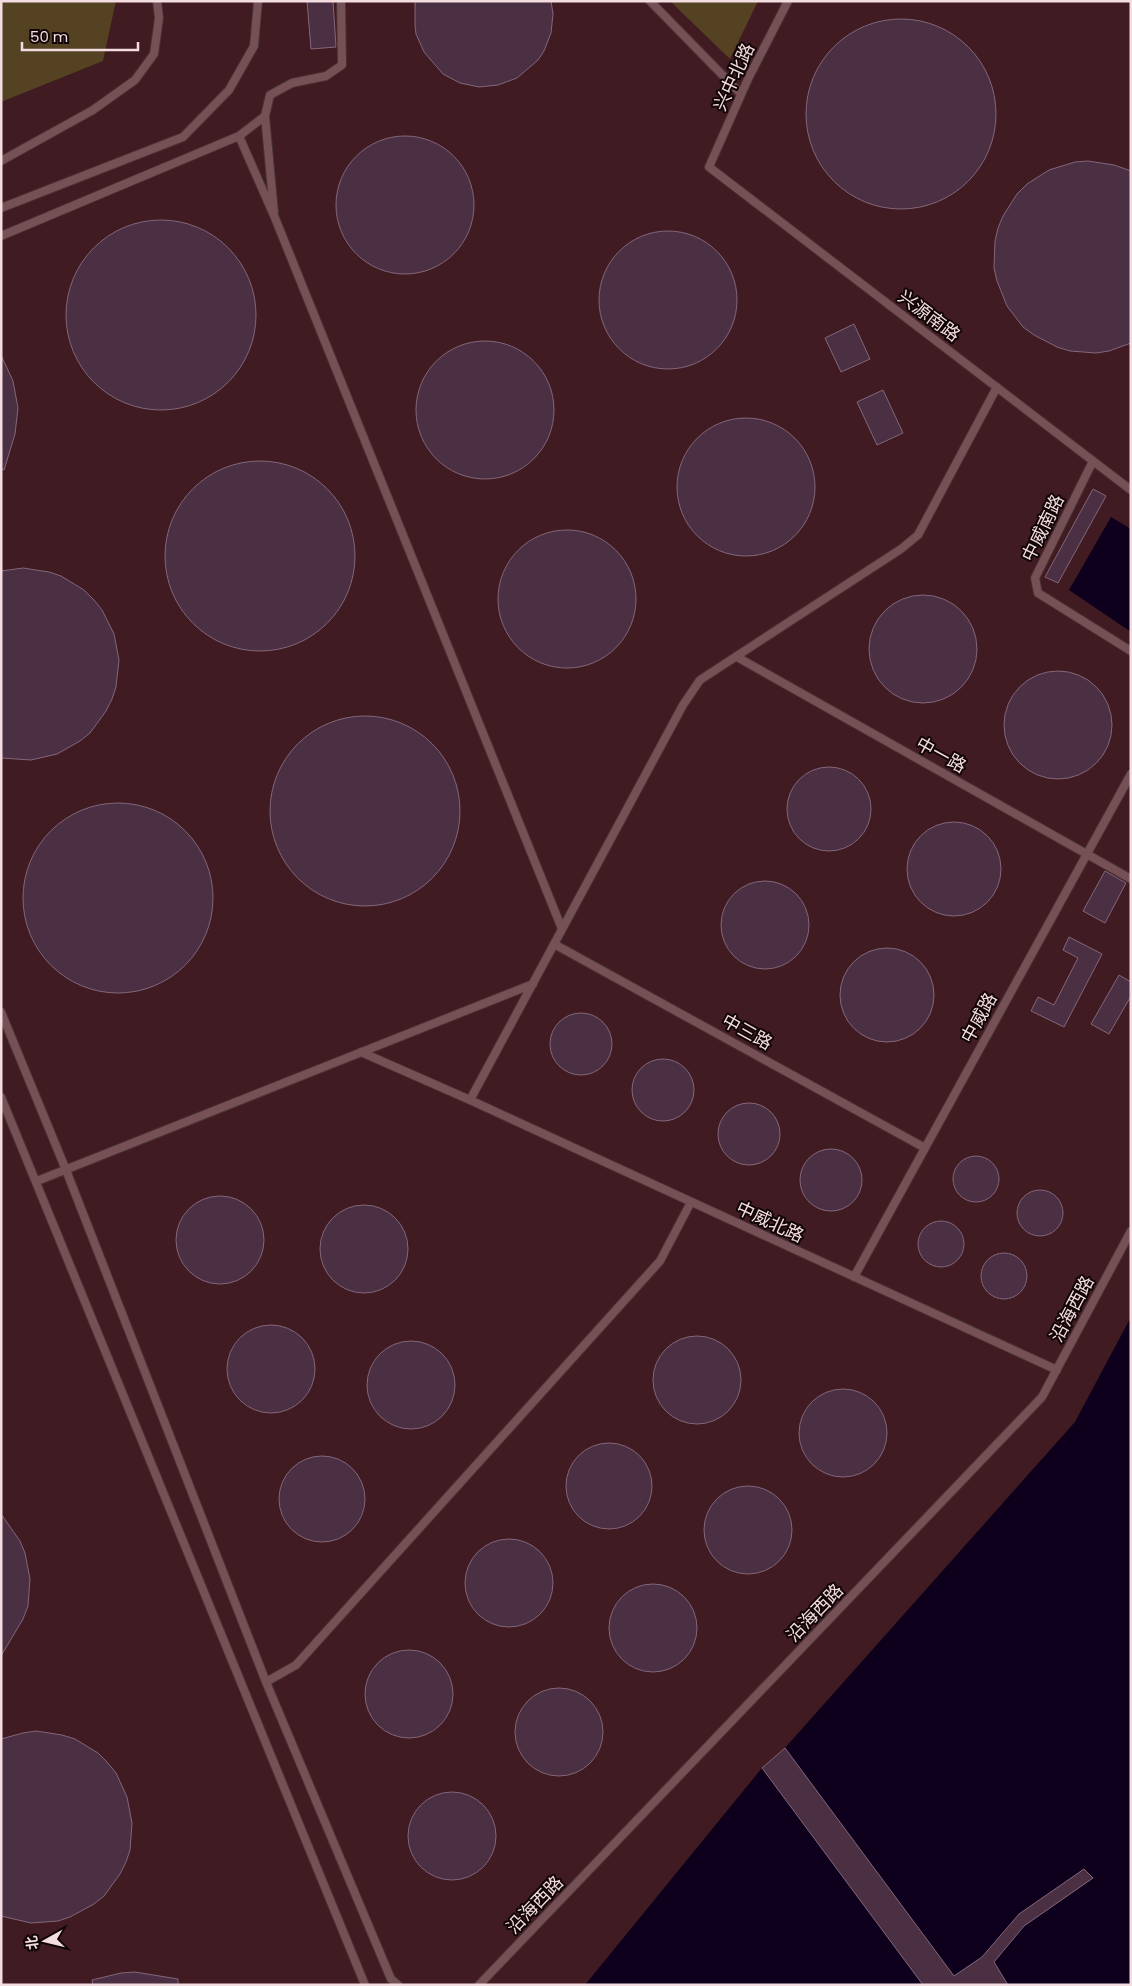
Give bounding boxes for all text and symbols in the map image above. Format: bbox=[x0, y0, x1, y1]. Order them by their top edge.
scale bar bbox=[22, 20, 139, 52]
text: 50 m bbox=[30, 26, 68, 47]
street label: 兴中北路 bbox=[707, 39, 760, 115]
street label: 兴源南路 bbox=[893, 284, 966, 347]
street label: 中威南路 bbox=[1016, 490, 1070, 566]
street label: 中一路 bbox=[912, 731, 971, 779]
street label: 中威路 bbox=[955, 988, 1003, 1047]
street label: 中三路 bbox=[718, 1008, 777, 1056]
street label: 中威北路 bbox=[732, 1195, 808, 1248]
street label: 沿海西路 bbox=[1044, 1271, 1099, 1346]
street label: 沿海西路 bbox=[781, 1578, 849, 1647]
street label: 沿海西路 bbox=[501, 1870, 569, 1939]
north arrow bbox=[20, 1916, 70, 1966]
text: 北 bbox=[21, 1934, 43, 1951]

